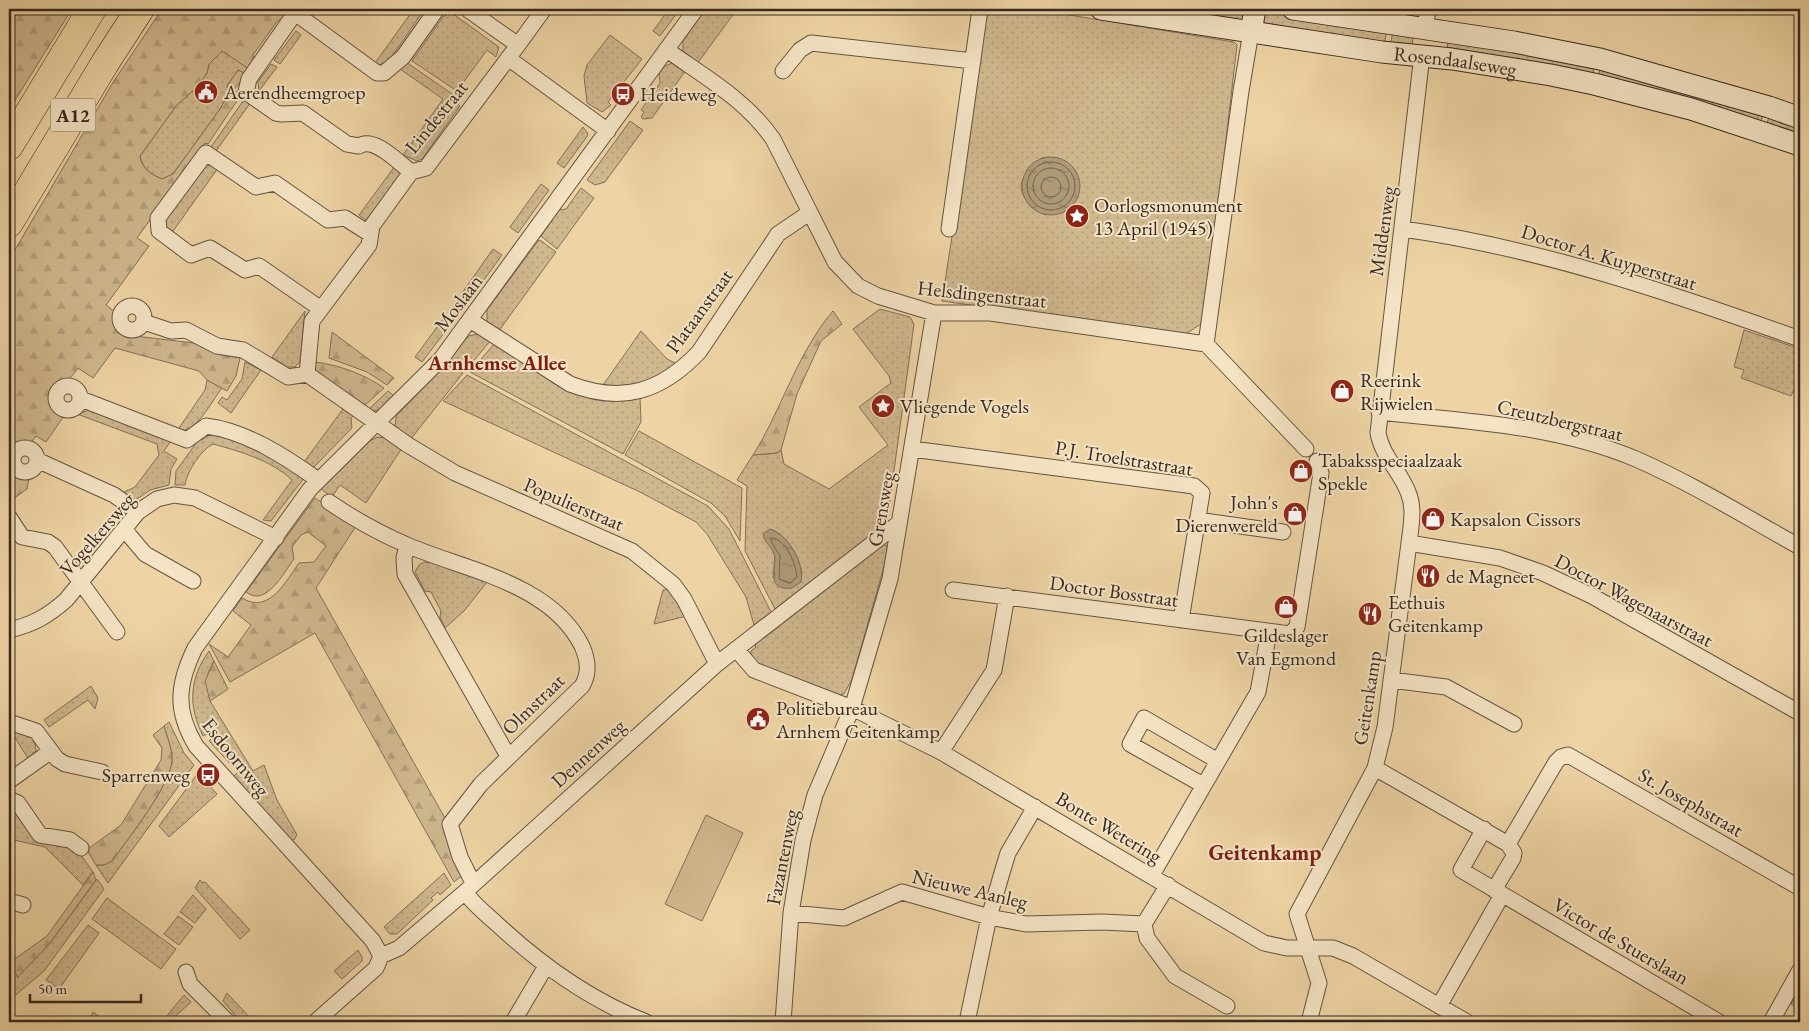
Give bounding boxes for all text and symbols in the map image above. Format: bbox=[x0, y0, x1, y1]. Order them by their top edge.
street label: Rosendaalseweg bbox=[1392, 40, 1519, 82]
street label: Lindestraat bbox=[399, 75, 474, 159]
public building icon: Aerendheemgroep bbox=[193, 79, 219, 105]
place label: Aerendheemgroep bbox=[223, 79, 366, 105]
bus stop icon: Heideweg bbox=[610, 81, 636, 107]
place label: Heideweg bbox=[640, 81, 717, 107]
road number: A12 bbox=[50, 98, 96, 132]
street label: Middenweg bbox=[1363, 184, 1401, 278]
place label: Oorlogsmonument 13 April (1945) bbox=[1094, 192, 1243, 241]
place icon: Oorlogsmonument 13 April (1945) bbox=[1064, 203, 1090, 229]
street label: Doctor A. Kuyperstraat bbox=[1518, 218, 1700, 296]
street label: Plataanstraat bbox=[660, 263, 739, 358]
street label: Moslaan bbox=[428, 269, 488, 337]
street label: Helsdingenstraat bbox=[916, 274, 1048, 314]
district label: Arnhemse Allee bbox=[427, 349, 567, 376]
place label: Reerink Rijwielen bbox=[1360, 367, 1434, 416]
shop icon: Reerink Rijwielen bbox=[1329, 378, 1355, 404]
place icon: Vliegende Vogels bbox=[870, 393, 896, 419]
place label: Vliegende Vogels bbox=[900, 393, 1029, 419]
street label: Creutzbergstraat bbox=[1495, 393, 1626, 447]
street label: P.J. Troelstrastraat bbox=[1053, 434, 1195, 482]
place label: Tabaksspeciaalzaak Spekle bbox=[1318, 447, 1463, 496]
shop icon: Tabaksspeciaalzaak Spekle bbox=[1288, 458, 1314, 484]
street label: Grensweg bbox=[862, 469, 900, 549]
street label: Populierstraat bbox=[520, 471, 629, 537]
street label: Vogelkersweg bbox=[54, 487, 141, 581]
place label: John's Dierenwereld bbox=[1175, 489, 1279, 538]
shop icon: John's Dierenwereld bbox=[1282, 501, 1308, 527]
shop icon: Kapsalon Cissors bbox=[1420, 506, 1446, 532]
place label: Kapsalon Cissors bbox=[1450, 506, 1581, 532]
street label: Doctor Wagenaarstraat bbox=[1550, 547, 1718, 653]
restaurant icon: de Magneet bbox=[1415, 563, 1441, 589]
place label: de Magneet bbox=[1446, 563, 1535, 589]
street label: Doctor Bosstraat bbox=[1048, 569, 1181, 613]
place label: Eethuis Geitenkamp bbox=[1388, 589, 1483, 638]
shop icon: Gildeslager Van Egmond bbox=[1273, 594, 1299, 620]
restaurant icon: Eethuis Geitenkamp bbox=[1357, 601, 1383, 627]
place label: Gildeslager Van Egmond bbox=[1236, 622, 1337, 671]
street label: Geitenkamp bbox=[1347, 649, 1387, 747]
street label: Olmstraat bbox=[496, 667, 570, 740]
place label: Politiebureau Arnhem Geitenkamp bbox=[775, 695, 940, 744]
public building icon: Politiebureau Arnhem Geitenkamp bbox=[745, 706, 771, 732]
street label: Esdoornweg bbox=[196, 712, 276, 802]
street label: Dennenweg bbox=[545, 713, 631, 793]
street label: St. Josephstraat bbox=[1634, 761, 1749, 843]
place label: Sparrenweg bbox=[102, 762, 190, 788]
bus stop icon: Sparrenweg bbox=[195, 762, 221, 788]
street label: Bonte Wetering bbox=[1051, 785, 1167, 869]
street label: Fazantenweg bbox=[760, 807, 804, 907]
district label: Geitenkamp bbox=[1209, 838, 1321, 867]
street label: Nieuwe Aanleg bbox=[910, 863, 1031, 915]
street label: Victor de Stuerslaan bbox=[1548, 891, 1694, 991]
scale bar bbox=[30, 971, 141, 1003]
text: 50 m bbox=[38, 979, 67, 998]

